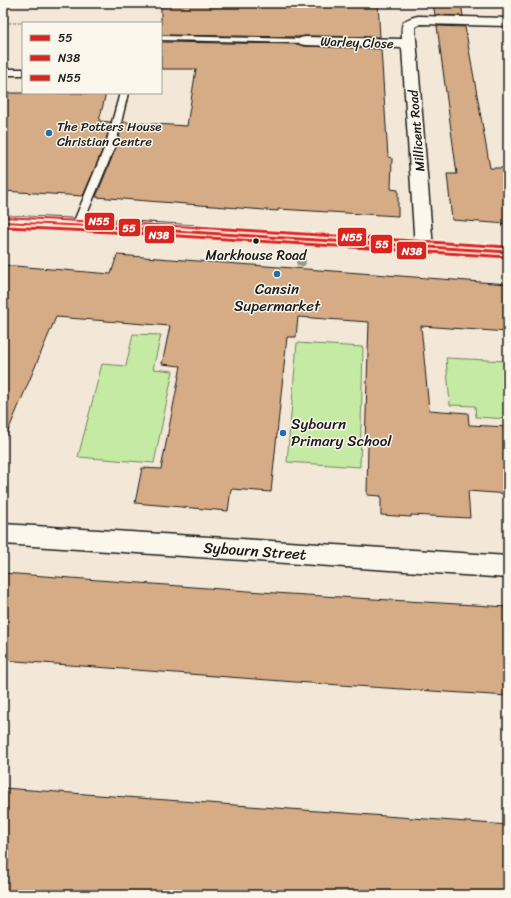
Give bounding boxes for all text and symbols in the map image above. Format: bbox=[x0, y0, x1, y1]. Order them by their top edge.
legend bbox=[22, 22, 162, 94]
text: 55 bbox=[58, 27, 73, 49]
street label: Warley Close bbox=[320, 30, 394, 55]
text: N38 bbox=[58, 47, 80, 69]
text: N55 bbox=[58, 67, 81, 89]
street label: Millicent Road bbox=[401, 88, 432, 173]
place label: The Potters House Christian Centre bbox=[57, 115, 161, 153]
marker: The Potters House Christian Centre bbox=[44, 128, 54, 138]
line badge: N55 bbox=[84, 212, 115, 231]
text: N55 bbox=[87, 212, 110, 231]
line badge: 55 bbox=[118, 218, 141, 237]
text: 55 bbox=[122, 219, 136, 238]
line badge: N38 bbox=[144, 225, 175, 244]
text: N38 bbox=[148, 226, 170, 245]
line badge: N55 bbox=[337, 227, 367, 247]
text: N55 bbox=[340, 228, 363, 247]
line badge: 55 bbox=[370, 234, 393, 254]
text: 55 bbox=[375, 235, 389, 254]
marker: Markhouse Road bbox=[251, 236, 261, 246]
line badge: N38 bbox=[396, 241, 427, 260]
text: N38 bbox=[401, 242, 423, 261]
place label: Markhouse Road bbox=[206, 243, 308, 268]
marker: Cansin Supermarket bbox=[272, 269, 282, 279]
place label: Cansin Supermarket bbox=[234, 276, 321, 319]
place label: Sybourn Primary School bbox=[291, 411, 392, 454]
marker: Sybourn Primary School bbox=[278, 428, 288, 438]
street label: Sybourn Street bbox=[203, 534, 308, 568]

